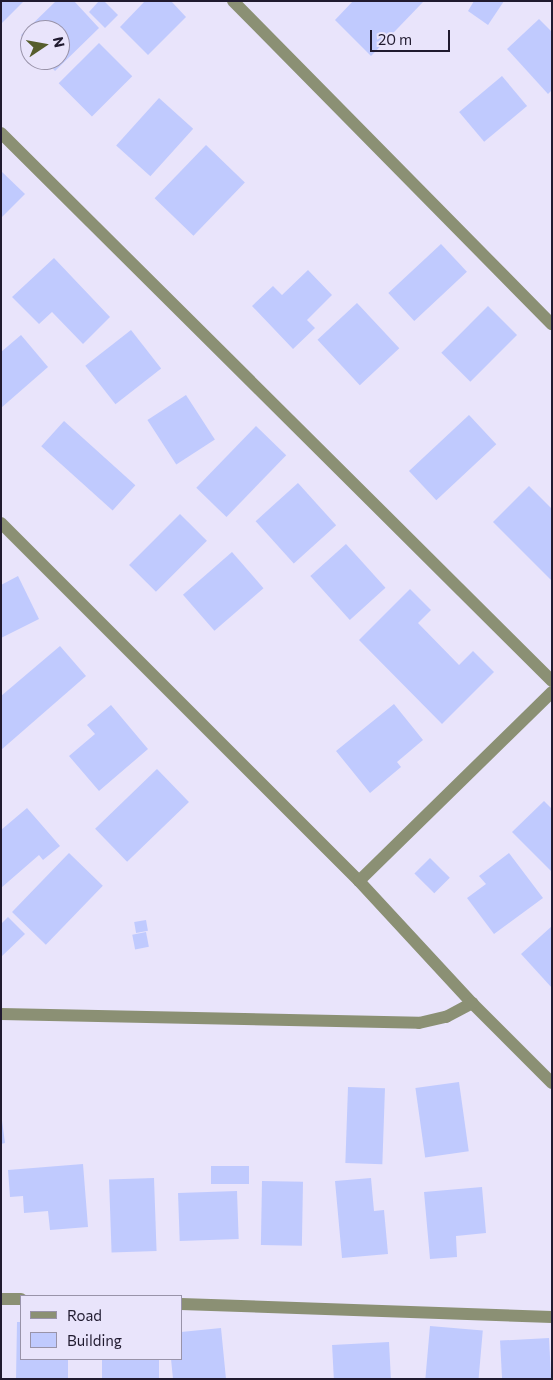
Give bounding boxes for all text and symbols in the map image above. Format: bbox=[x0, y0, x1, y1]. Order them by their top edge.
north arrow bbox=[20, 20, 70, 70]
scale bar bbox=[373, 20, 453, 52]
text: 20 m bbox=[378, 30, 412, 48]
text: N bbox=[50, 35, 69, 49]
legend bbox=[20, 1295, 182, 1360]
text: Road bbox=[67, 1306, 102, 1324]
text: Building bbox=[67, 1331, 122, 1349]

